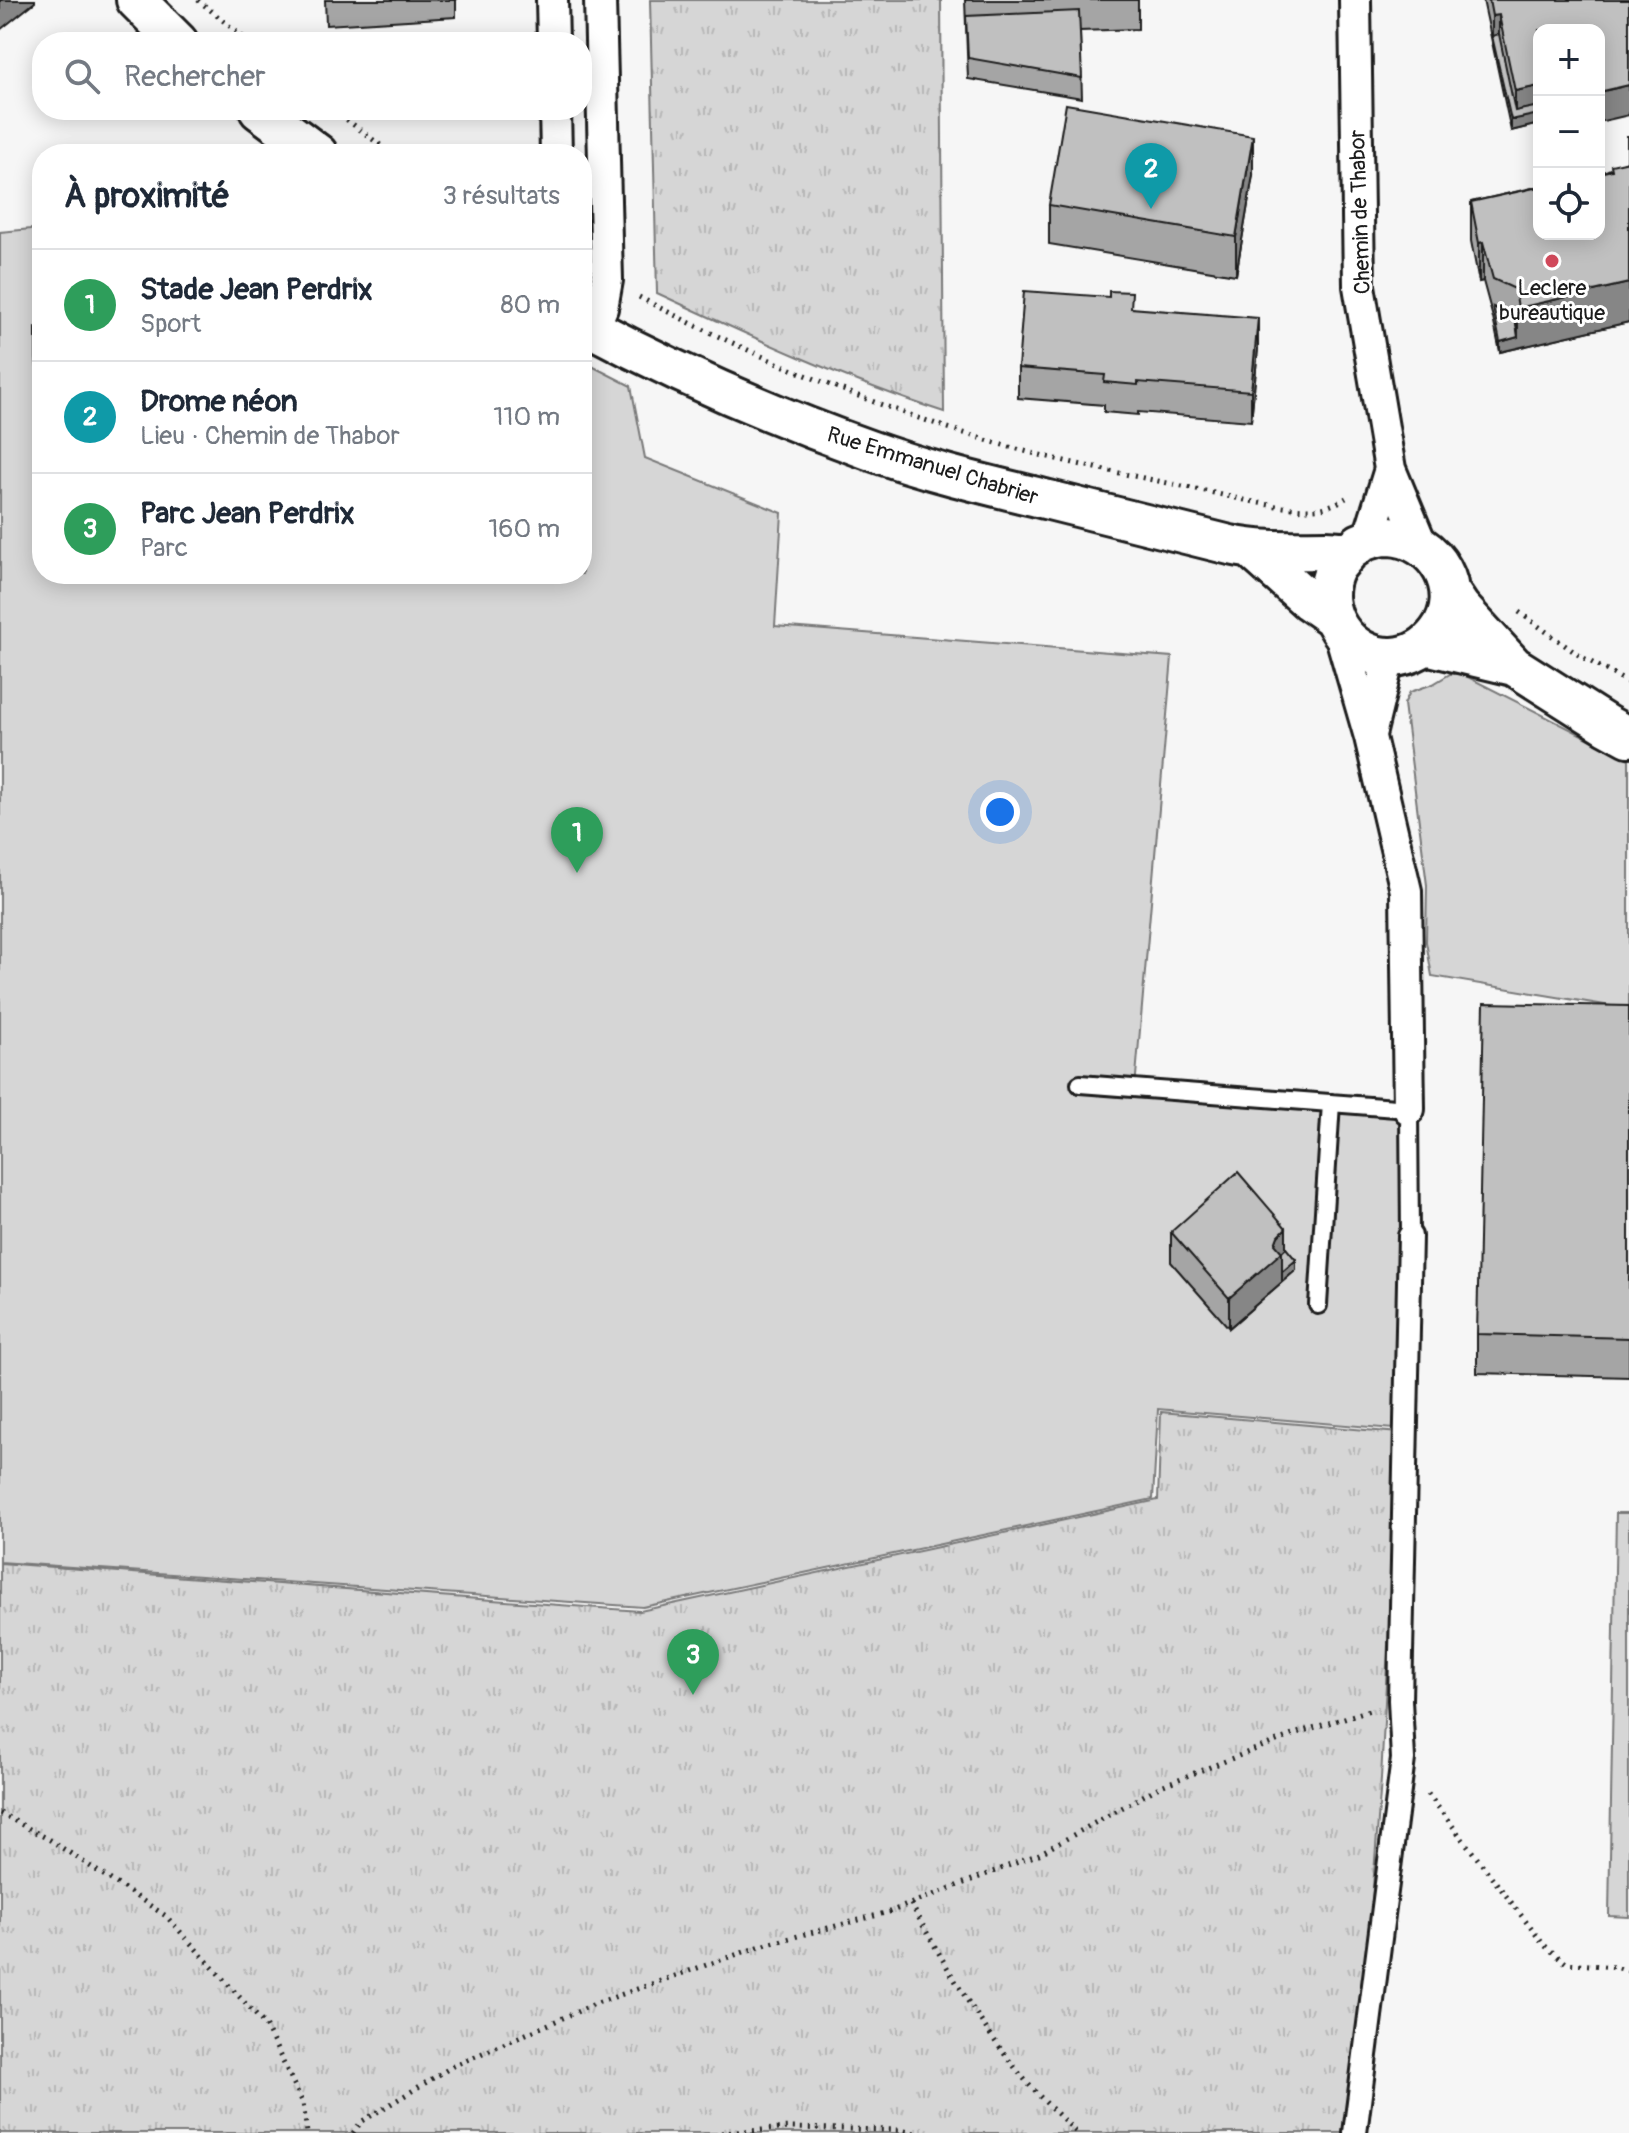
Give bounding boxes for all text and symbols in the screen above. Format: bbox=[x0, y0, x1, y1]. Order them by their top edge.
map controls bbox=[1533, 24, 1605, 240]
button: + bbox=[1533, 24, 1605, 96]
search box bbox=[32, 32, 592, 120]
icon: search bbox=[60, 54, 104, 98]
text: Rechercher bbox=[124, 58, 266, 95]
button: − bbox=[1533, 96, 1605, 168]
street label: Chemin de Thabor bbox=[1343, 129, 1377, 295]
pin: 2 bbox=[1125, 143, 1177, 209]
button: locate bbox=[1533, 168, 1605, 240]
text: À proximité bbox=[64, 175, 230, 218]
text: 3 résultats bbox=[442, 180, 560, 212]
marker: Leclere bureautique bbox=[1543, 252, 1561, 270]
text: Stade Jean Perdrix bbox=[140, 271, 373, 308]
place label: Leclere bureautique bbox=[1499, 274, 1605, 327]
text: 1 bbox=[85, 289, 95, 321]
text: 80 m bbox=[500, 289, 560, 321]
text: Sport bbox=[140, 308, 201, 340]
text: Drome néon bbox=[140, 383, 298, 420]
text: 2 bbox=[83, 401, 97, 433]
text: 110 m bbox=[493, 401, 560, 433]
text: Lieu · Chemin de Thabor bbox=[140, 420, 400, 452]
street label: Rue Emmanuel Chabrier bbox=[824, 421, 1042, 511]
text: Parc Jean Perdrix bbox=[140, 495, 355, 532]
text: 3 bbox=[83, 513, 97, 545]
text: 160 m bbox=[488, 513, 560, 545]
text: Parc bbox=[140, 532, 188, 564]
your location bbox=[980, 792, 1020, 832]
pin: 1 bbox=[551, 807, 603, 873]
pin: 3 bbox=[667, 1629, 719, 1695]

